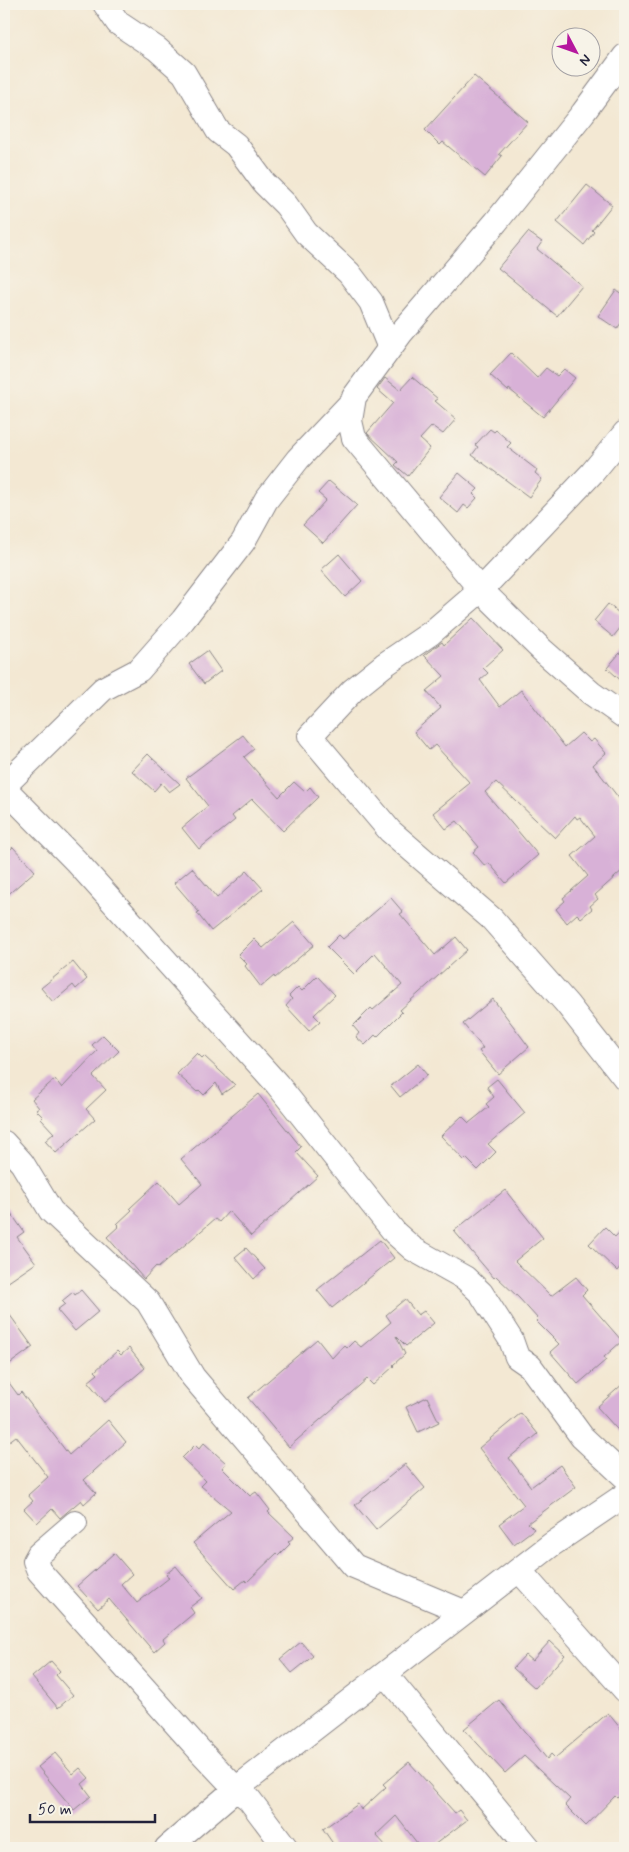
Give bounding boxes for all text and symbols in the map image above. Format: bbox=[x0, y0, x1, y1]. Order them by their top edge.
north arrow bbox=[552, 28, 602, 78]
text: N bbox=[575, 50, 595, 69]
scale bar bbox=[30, 1792, 155, 1824]
text: 50 m bbox=[38, 1800, 72, 1820]

